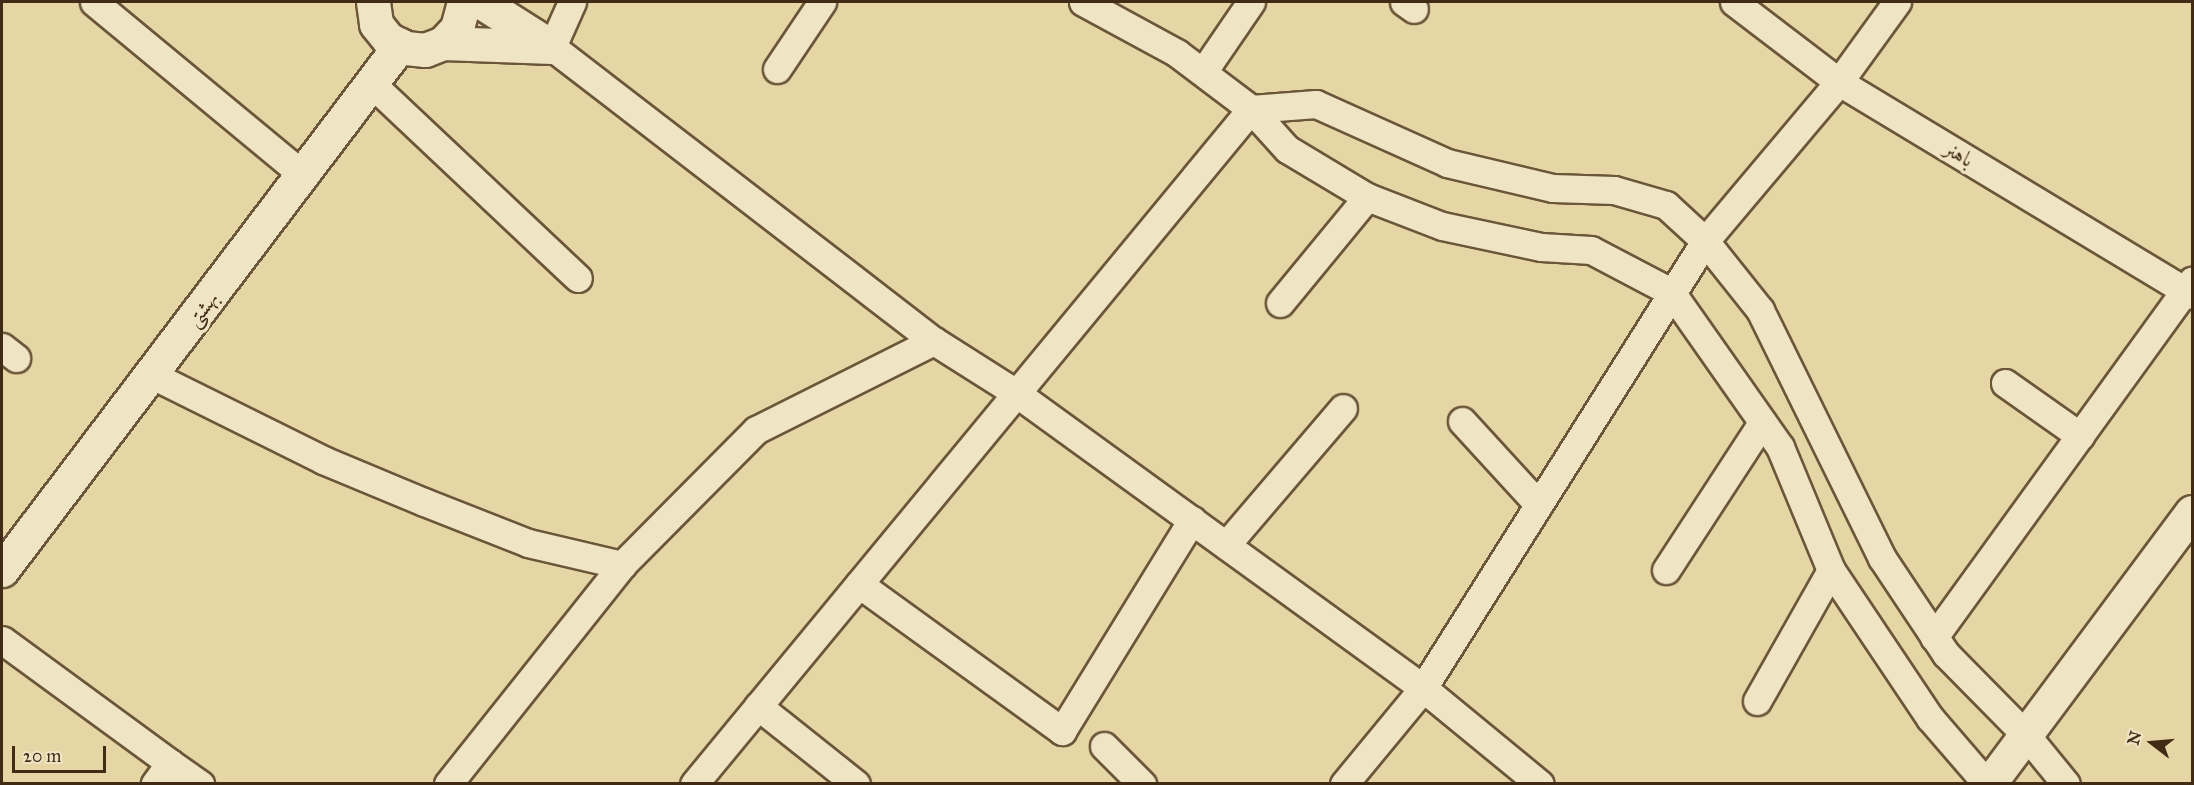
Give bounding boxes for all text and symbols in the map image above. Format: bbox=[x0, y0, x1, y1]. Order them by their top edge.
street label: باهنر bbox=[1940, 136, 1978, 172]
street label: بهشتی bbox=[180, 286, 224, 332]
north arrow bbox=[2122, 713, 2182, 773]
text: N bbox=[2123, 729, 2145, 747]
scale bar bbox=[15, 734, 110, 772]
text: 20 m bbox=[23, 745, 61, 767]

